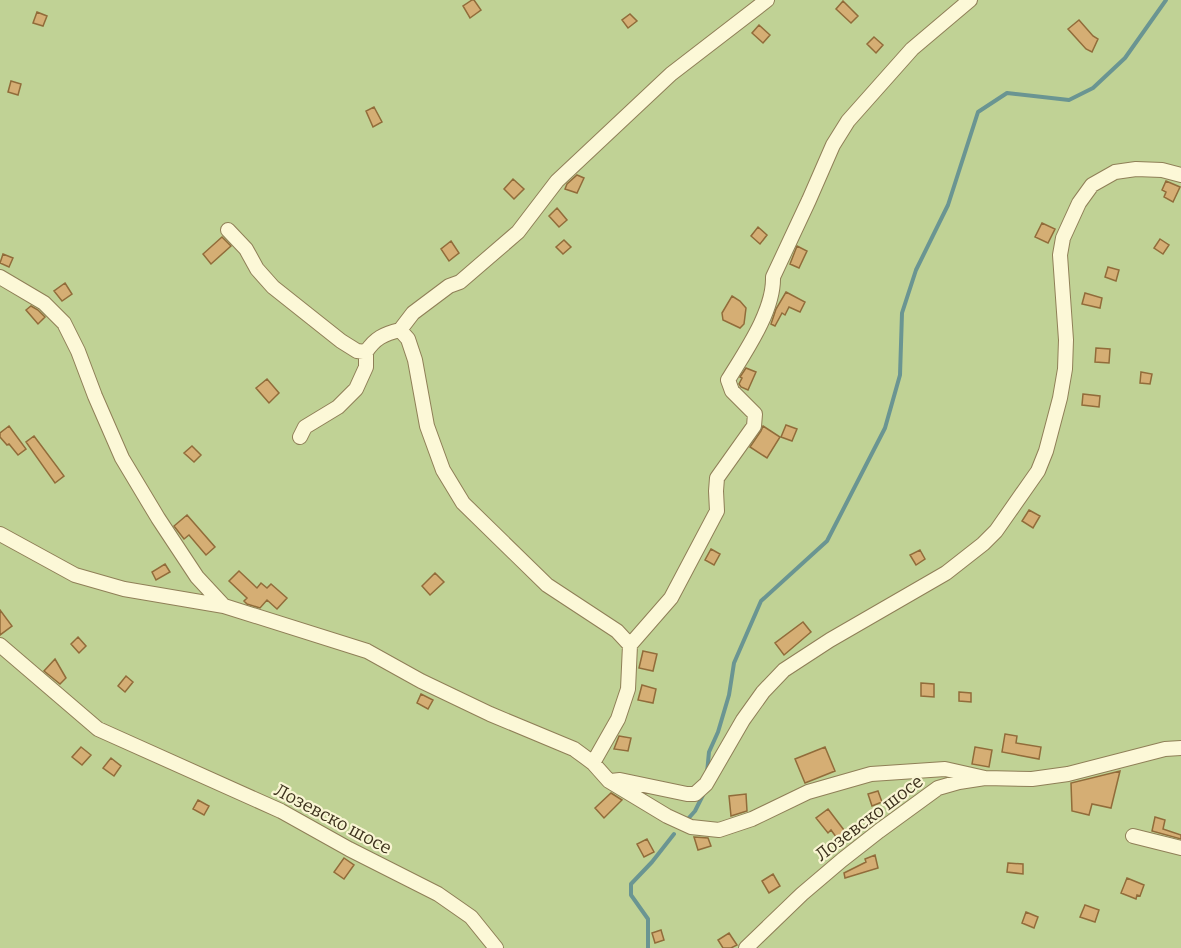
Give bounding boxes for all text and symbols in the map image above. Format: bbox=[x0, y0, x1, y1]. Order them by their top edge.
street label: Лозевско шосе bbox=[811, 770, 927, 866]
street label: Лозевско шосе bbox=[271, 779, 395, 859]

